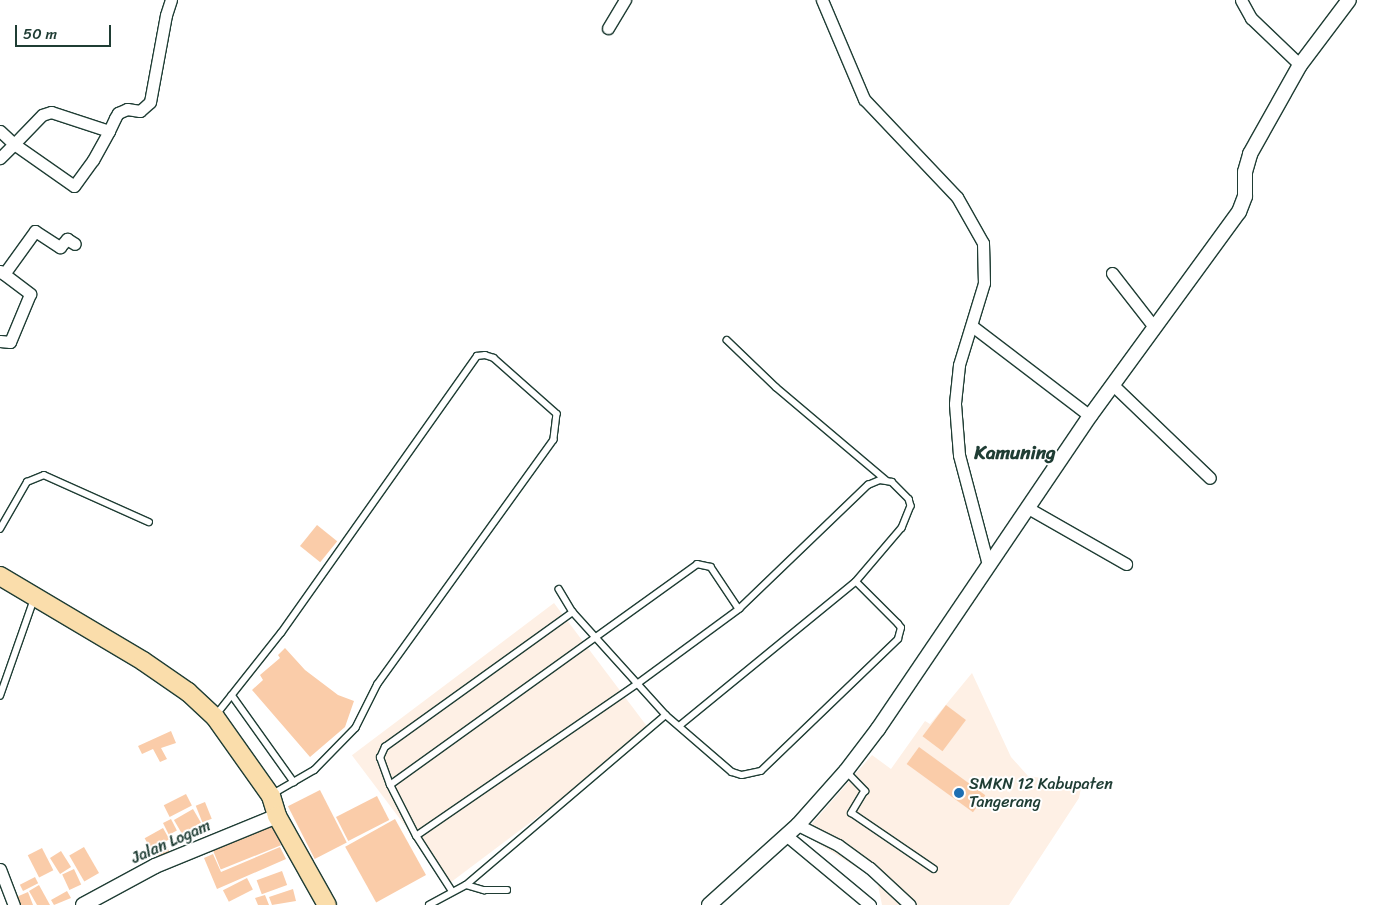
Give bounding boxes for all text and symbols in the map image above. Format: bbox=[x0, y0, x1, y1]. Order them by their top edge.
scale bar bbox=[18, 15, 114, 47]
text: 50 m bbox=[23, 21, 57, 47]
district label: Kamuning bbox=[974, 442, 1056, 464]
place label: SMKN 12 Kabupaten Tangerang bbox=[969, 774, 1113, 812]
marker: SMKN 12 Kabupaten Tangerang bbox=[953, 787, 965, 799]
street label: Jalan Logam bbox=[128, 816, 214, 868]

